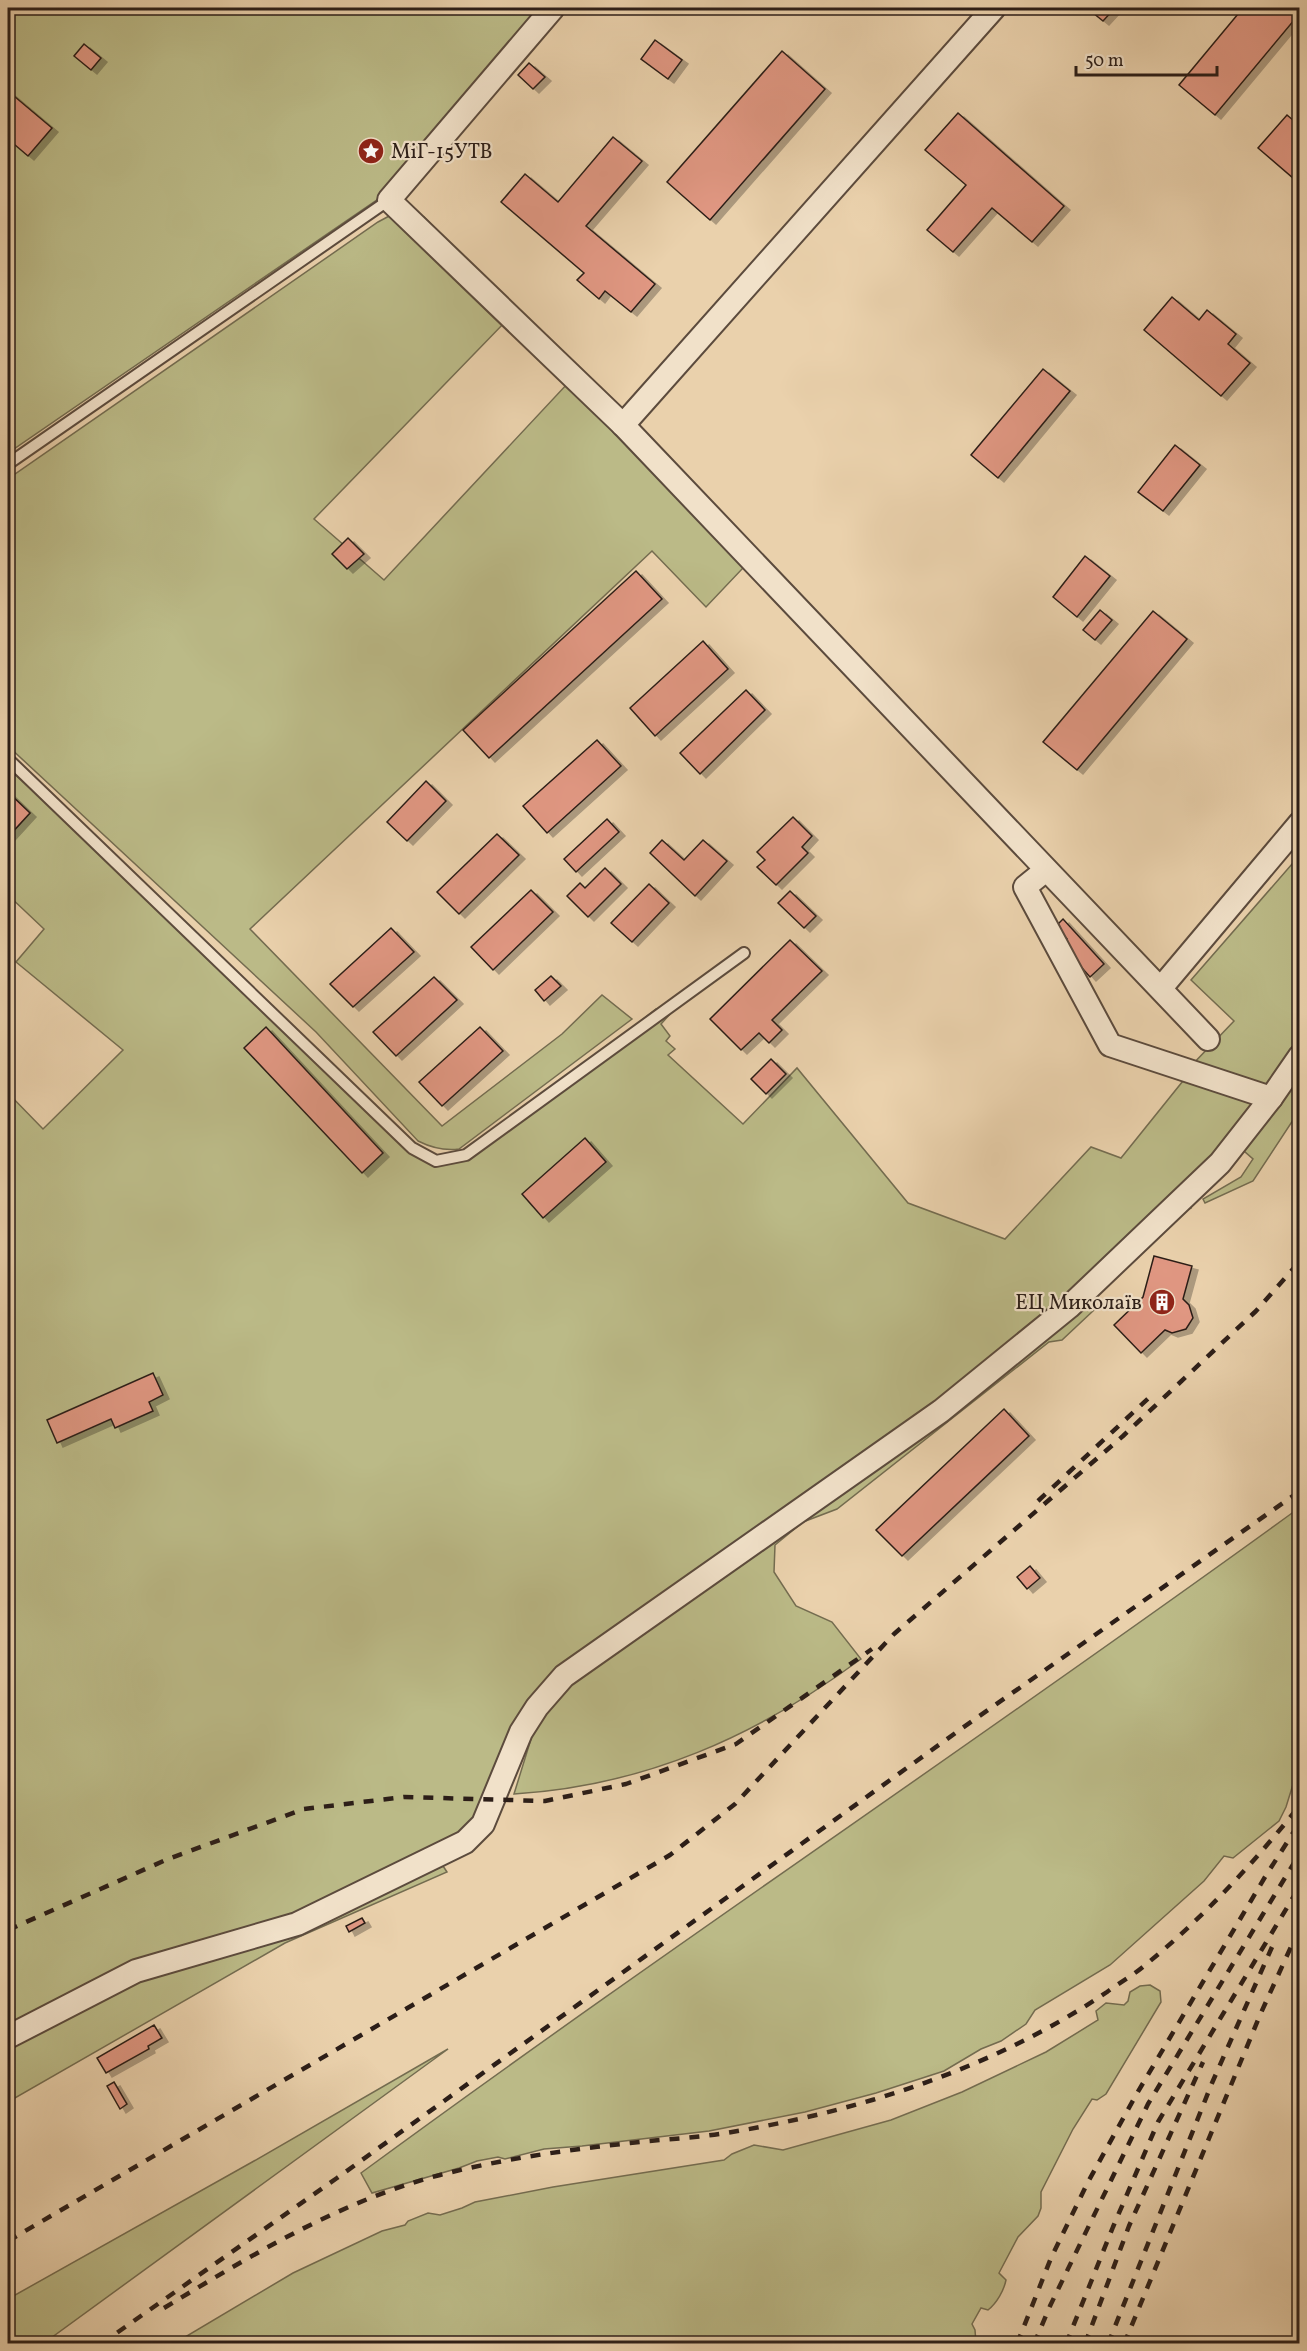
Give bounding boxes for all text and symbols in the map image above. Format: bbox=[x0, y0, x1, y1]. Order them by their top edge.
scale bar bbox=[1076, 39, 1217, 77]
text: 50 m bbox=[1085, 49, 1124, 74]
place icon: МіГ-15УТВ bbox=[356, 136, 386, 166]
place label: МіГ-15УТВ bbox=[391, 138, 492, 167]
building icon: ЕЦ Миколаїв bbox=[1147, 1287, 1177, 1317]
place label: ЕЦ Миколаїв bbox=[1015, 1289, 1142, 1318]

